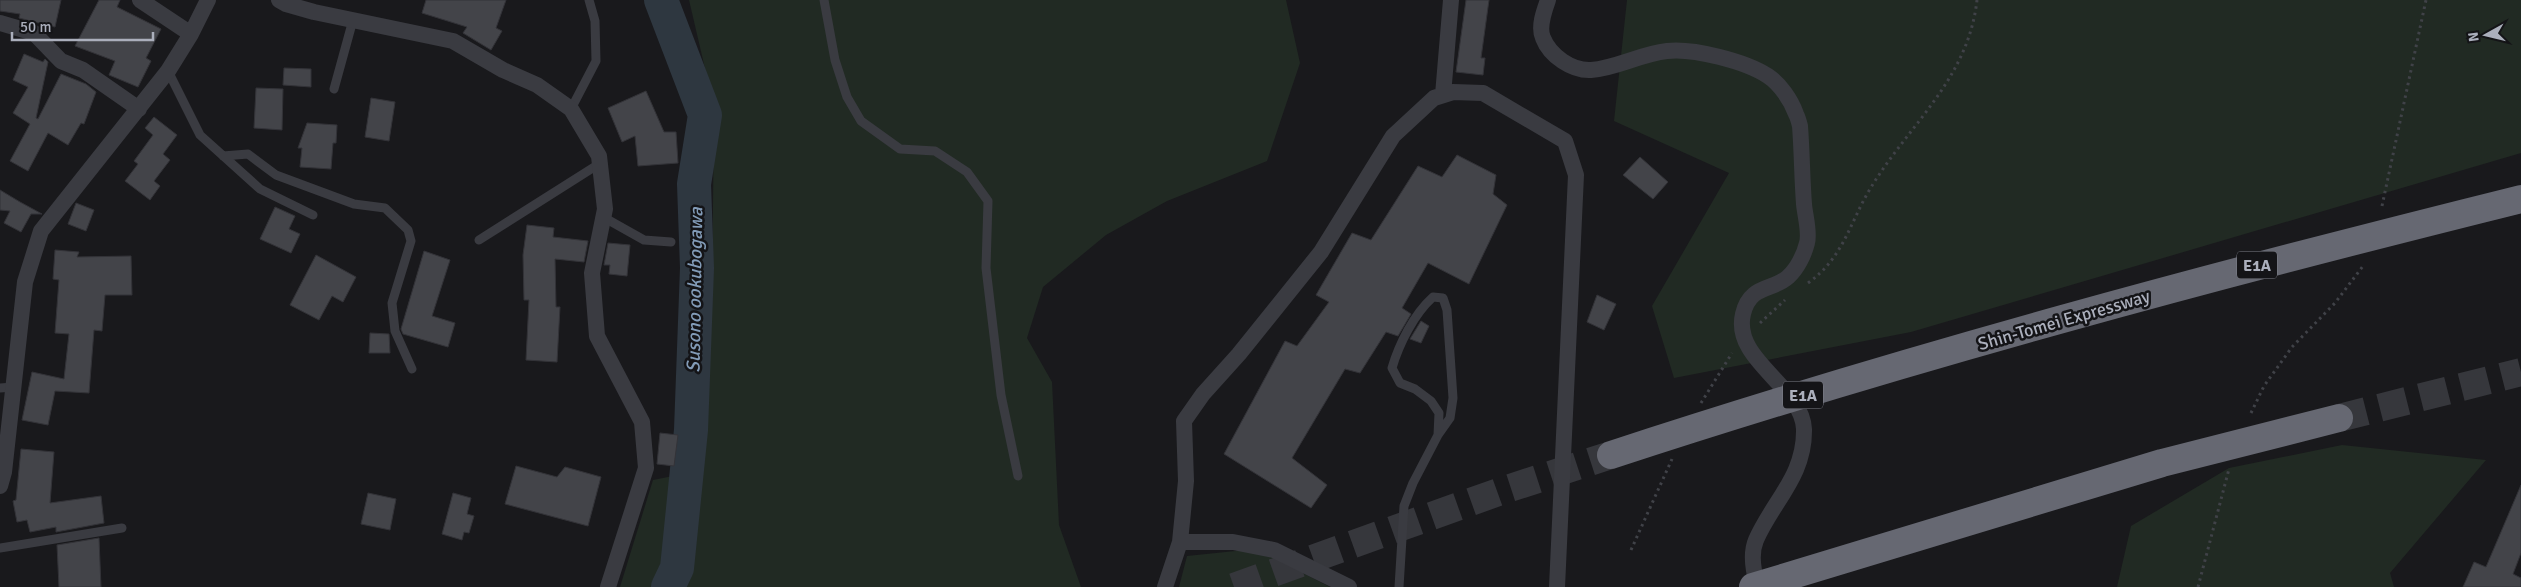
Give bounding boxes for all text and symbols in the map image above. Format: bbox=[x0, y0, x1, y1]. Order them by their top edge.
scale bar bbox=[12, 10, 154, 42]
north arrow bbox=[2461, 10, 2511, 60]
text: 50 m bbox=[20, 18, 51, 36]
text: N bbox=[2465, 31, 2483, 43]
water label: Susono ookubogawa bbox=[682, 206, 708, 373]
road number: E1A bbox=[2237, 252, 2277, 278]
street label: Shin-Tomei Expressway bbox=[1975, 285, 2153, 355]
road number: E1A bbox=[1783, 382, 1823, 408]

